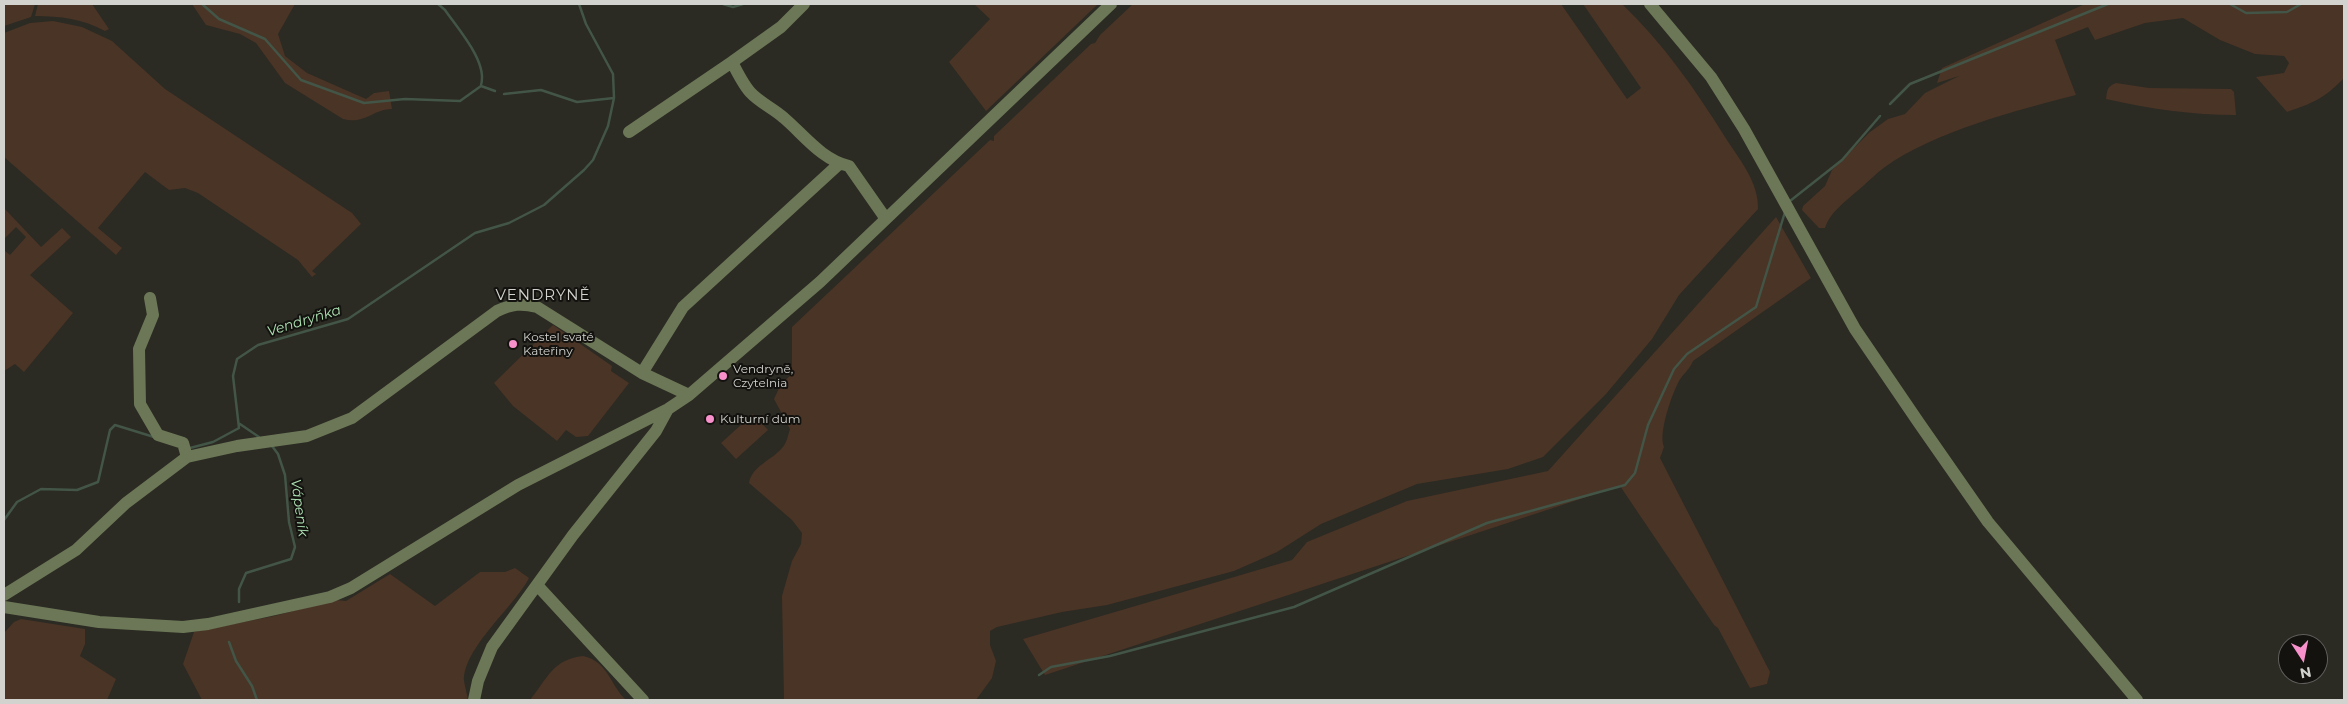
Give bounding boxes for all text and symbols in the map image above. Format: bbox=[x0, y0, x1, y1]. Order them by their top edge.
district label: VENDRYNĚ bbox=[494, 287, 592, 305]
water label: Vendryňka bbox=[265, 302, 343, 340]
place label: Kostel svaté Kateřiny bbox=[523, 330, 594, 358]
marker: Kostel svaté Kateřiny bbox=[507, 338, 519, 350]
place label: Vendryně, Czytelnia bbox=[733, 362, 793, 390]
marker: Vendryně, Czytelnia bbox=[717, 370, 729, 382]
place label: Kulturní dům bbox=[720, 412, 801, 426]
marker: Kulturní dům bbox=[704, 413, 716, 425]
water label: Vápeník bbox=[287, 478, 311, 538]
north arrow bbox=[2278, 634, 2328, 684]
text: N bbox=[2298, 663, 2313, 683]

